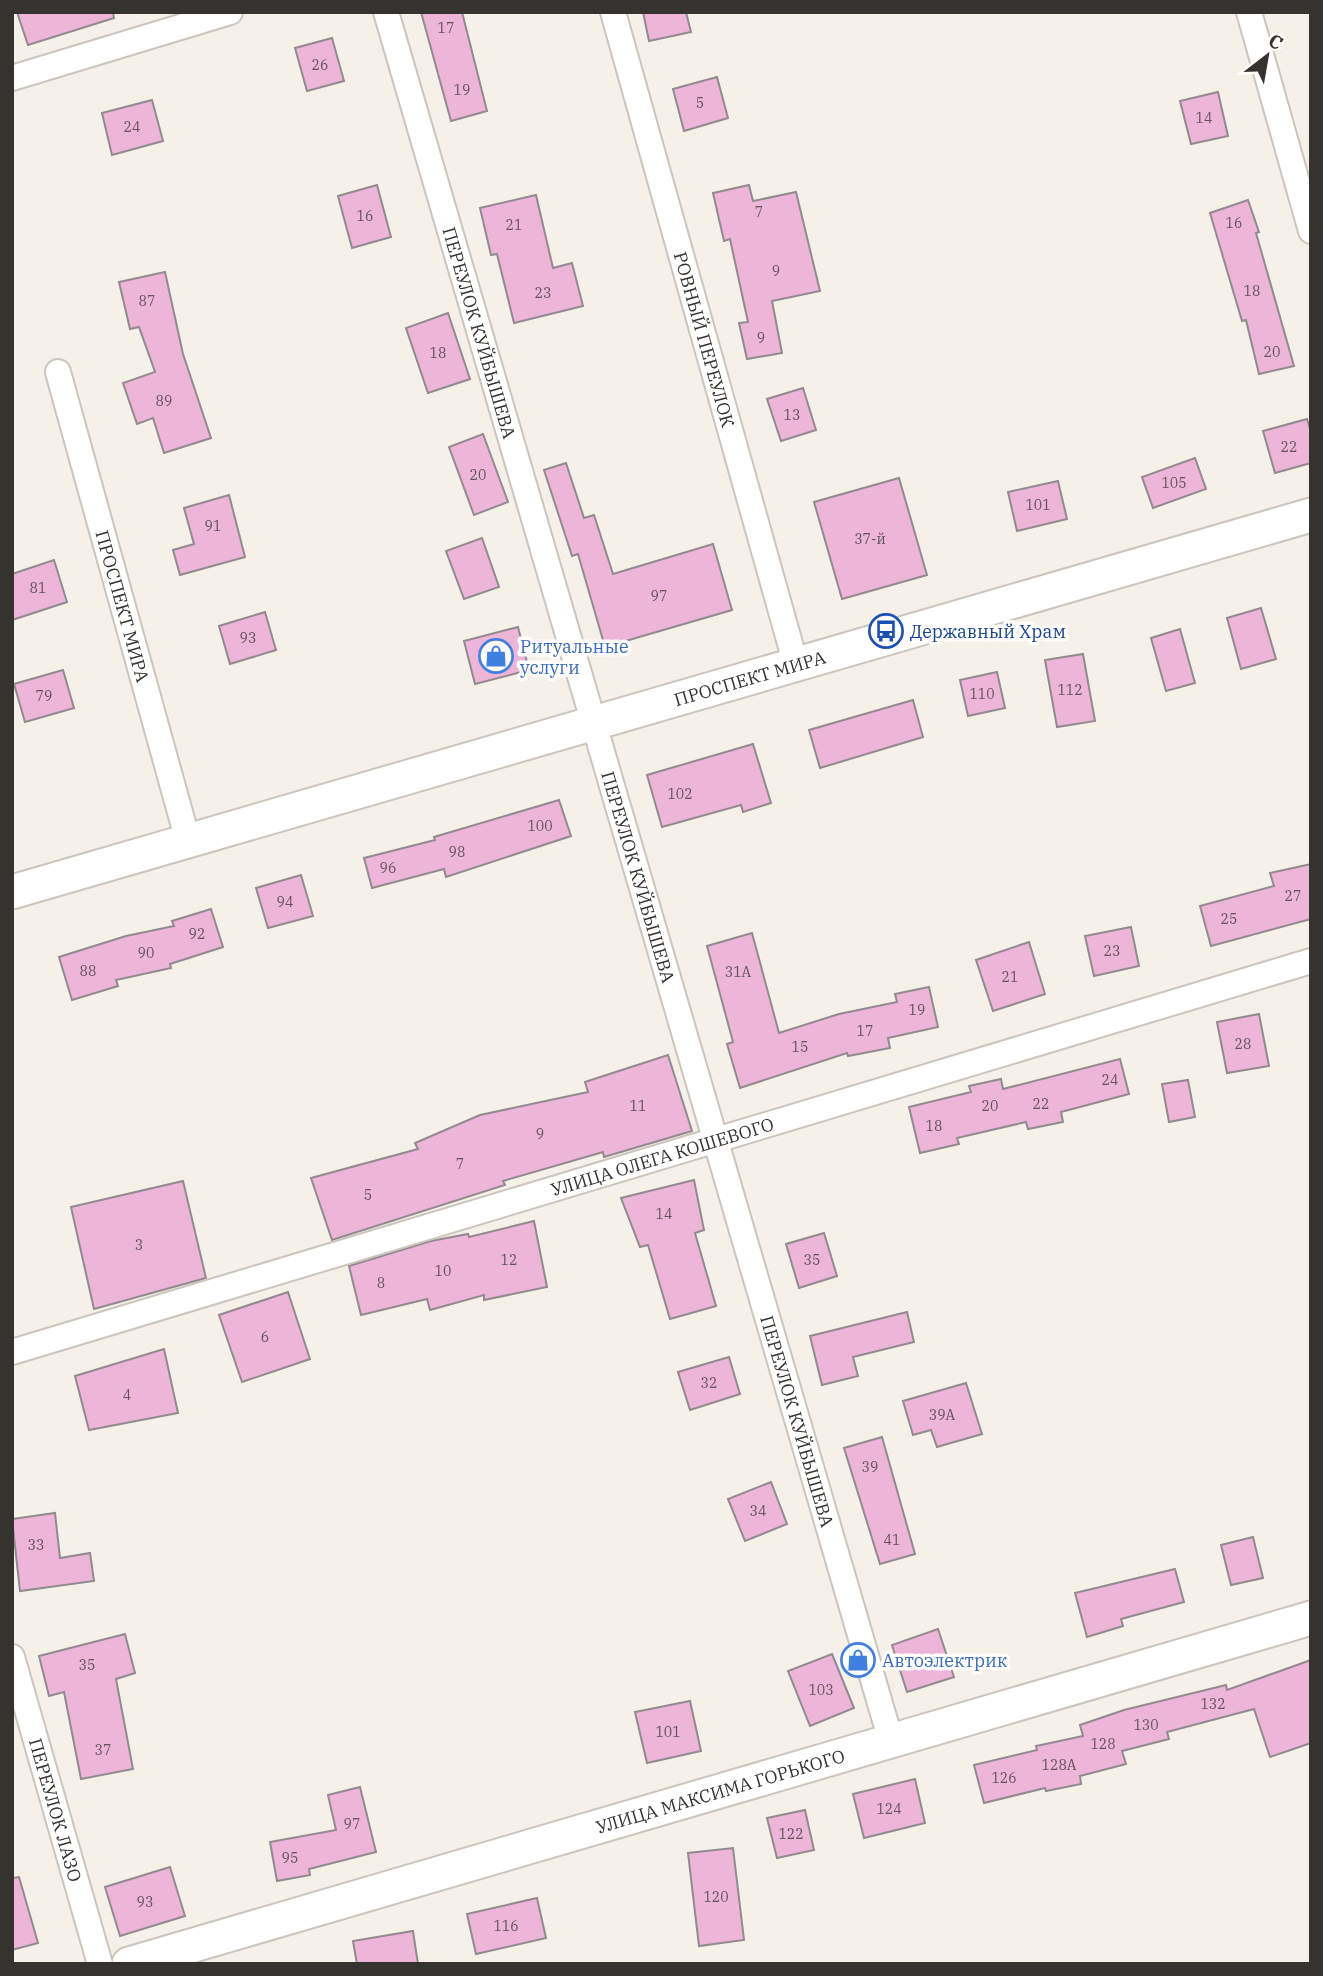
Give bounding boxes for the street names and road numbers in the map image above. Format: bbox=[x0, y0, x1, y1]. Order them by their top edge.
street label: ПЕРЕУЛОК КУЙБЫШЕВА bbox=[438, 224, 522, 442]
street label: РОВНЫЙ ПЕРЕУЛОК bbox=[669, 249, 740, 430]
street label: ПРОСПЕКТ МИРА bbox=[91, 528, 155, 685]
street label: ПРОСПЕКТ МИРА bbox=[671, 645, 829, 711]
street label: ПЕРЕУЛОК КУЙБЫШЕВА bbox=[597, 768, 681, 986]
street label: УЛИЦА ОЛЕГА КОШЕВОГО bbox=[548, 1112, 776, 1201]
street label: ПЕРЕУЛОК КУЙБЫШЕВА bbox=[756, 1313, 840, 1530]
street label: ПЕРЕУЛОК ЛАЗО bbox=[24, 1735, 87, 1884]
street label: УЛИЦА МАКСИМА ГОРЬКОГО bbox=[593, 1744, 847, 1838]

